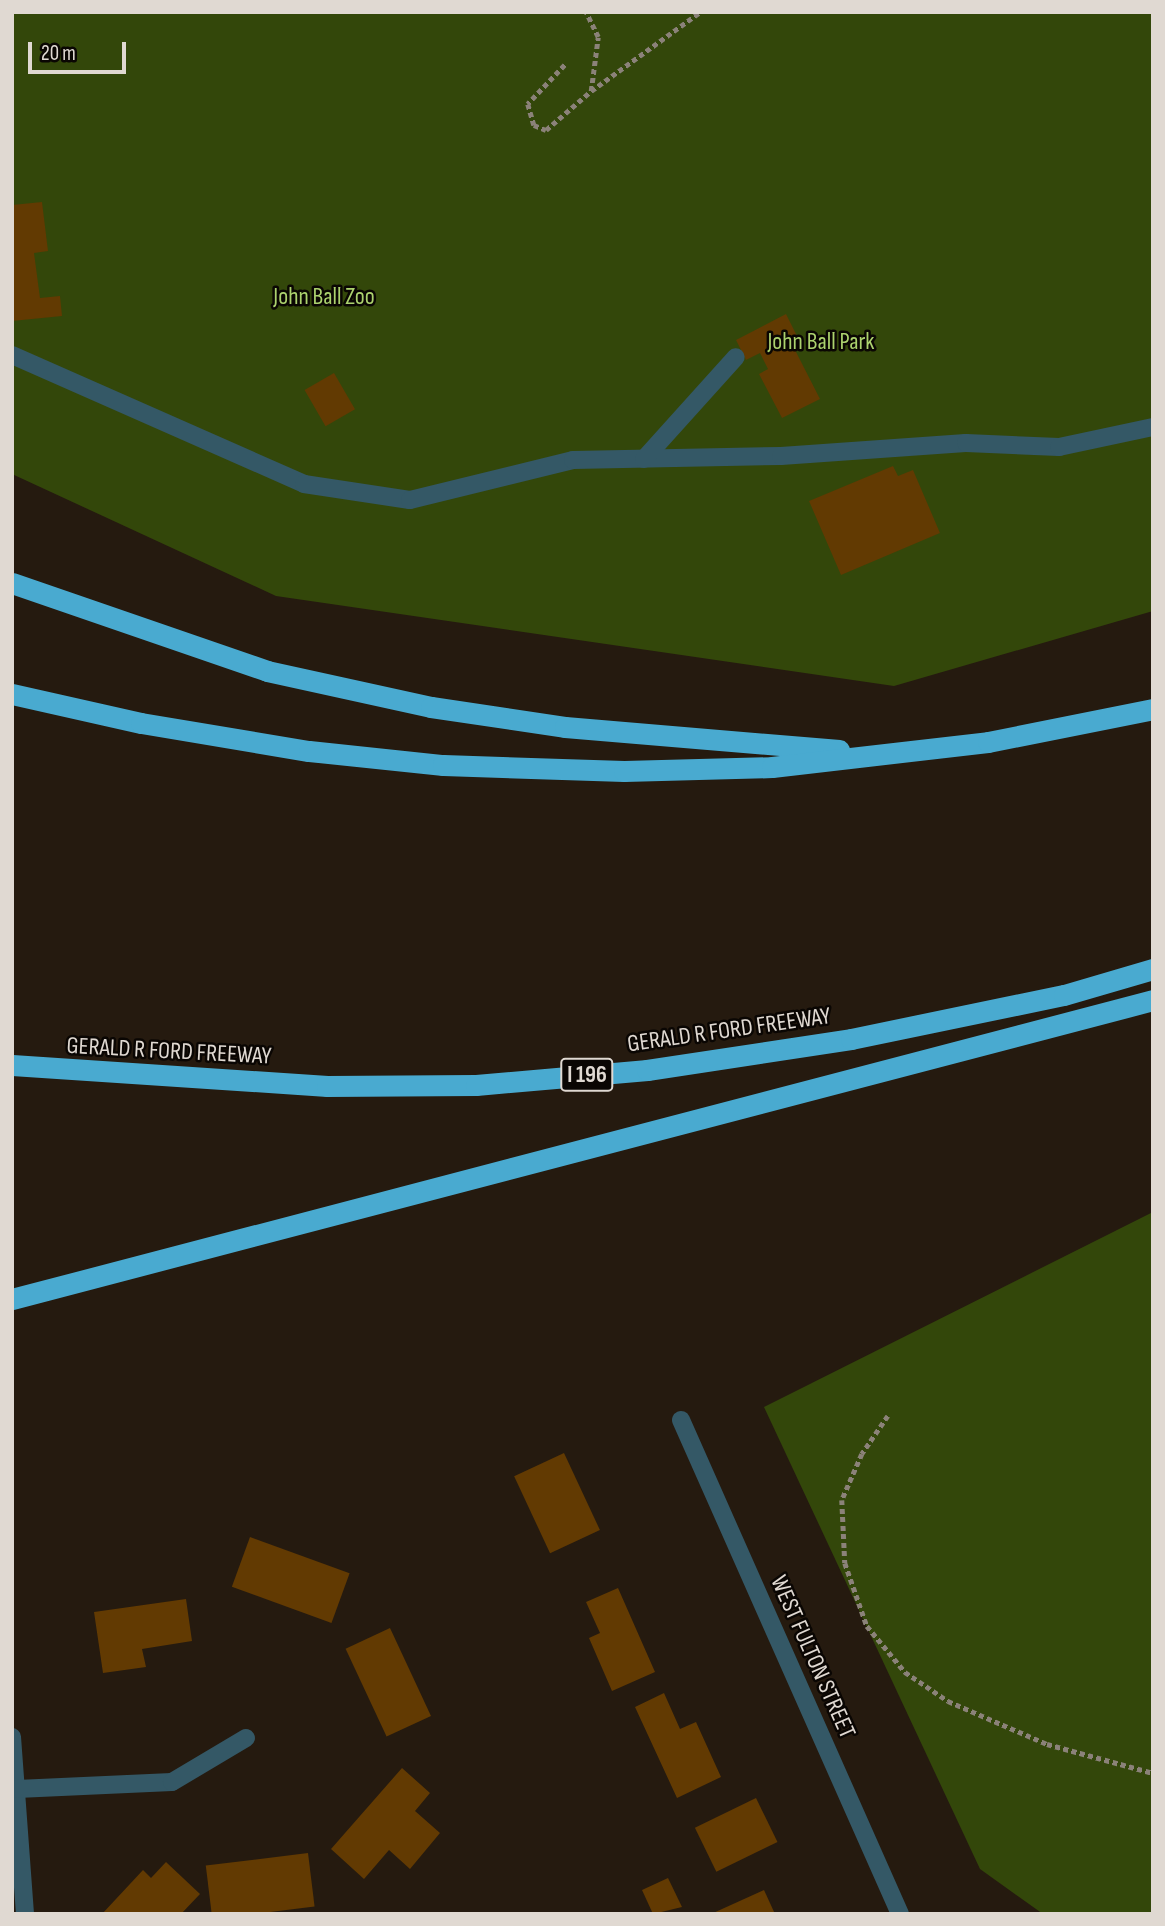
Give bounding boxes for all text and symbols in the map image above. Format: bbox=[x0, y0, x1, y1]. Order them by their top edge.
scale bar bbox=[32, 28, 130, 72]
text: 20 m bbox=[41, 41, 76, 66]
park label: John Ball Zoo bbox=[273, 283, 375, 311]
park label: John Ball Park bbox=[767, 328, 875, 356]
street label: GERALD R FORD FREEWAY bbox=[626, 1001, 832, 1059]
street label: GERALD R FORD FREEWAY bbox=[66, 1031, 272, 1071]
road number: I 196 bbox=[559, 1056, 615, 1094]
street label: WEST FULTON STREET bbox=[764, 1571, 862, 1743]

